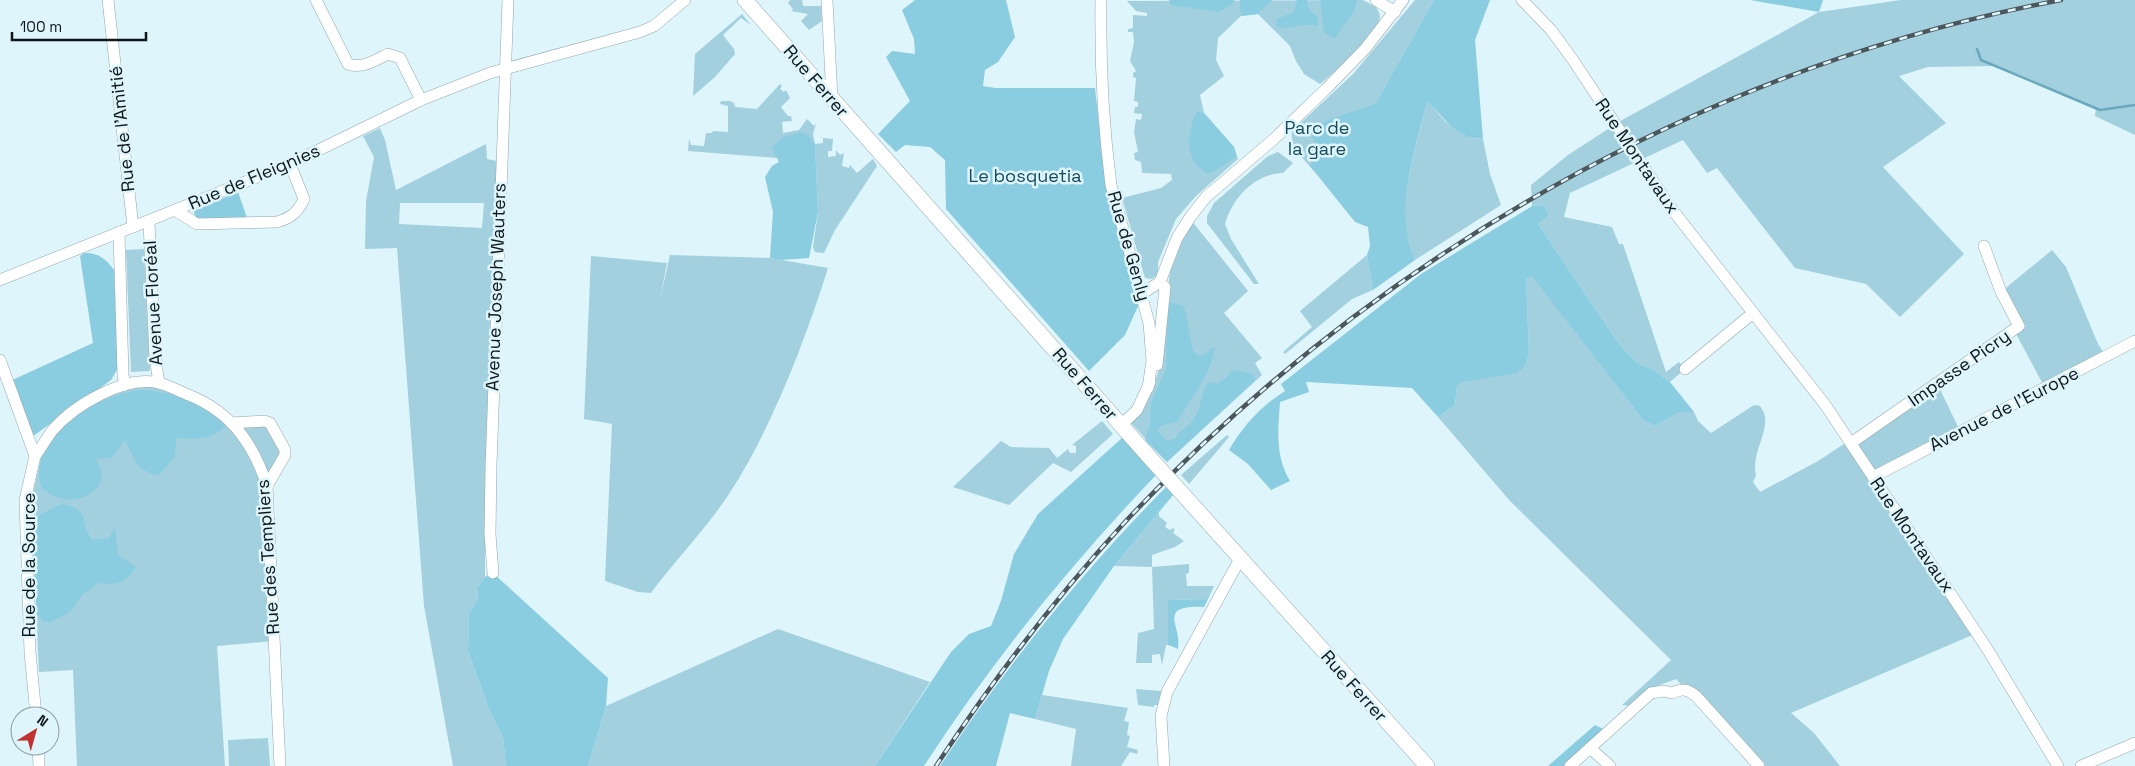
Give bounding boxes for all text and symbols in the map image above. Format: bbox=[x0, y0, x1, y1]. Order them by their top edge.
scale bar bbox=[12, 10, 146, 42]
text: 100 m bbox=[20, 17, 62, 36]
street label: Rue Ferrer bbox=[779, 40, 854, 122]
street label: Rue de l'Amitié bbox=[103, 65, 140, 193]
street label: Rue Montavaux bbox=[1590, 94, 1685, 218]
park label: Parc de la gare bbox=[1284, 116, 1350, 160]
street label: Rue de Fleignies bbox=[184, 138, 323, 215]
park label: Le bosquetia bbox=[968, 164, 1082, 187]
street label: Avenue Joseph Wauters bbox=[480, 183, 511, 391]
street label: Rue de Genly bbox=[1103, 188, 1156, 304]
street label: Avenue Floréal bbox=[138, 240, 167, 366]
street label: Impasse Picry bbox=[1903, 324, 2014, 411]
street label: Rue Ferrer bbox=[1048, 343, 1123, 425]
street label: Avenue de l'Europe bbox=[1925, 361, 2082, 456]
street label: Rue Montavaux bbox=[1865, 473, 1960, 597]
street label: Rue des Templiers bbox=[251, 479, 284, 635]
street label: Rue de la Source bbox=[17, 493, 40, 637]
street label: Rue Ferrer bbox=[1316, 645, 1393, 726]
north arrow bbox=[10, 706, 60, 756]
text: N bbox=[34, 711, 52, 731]

